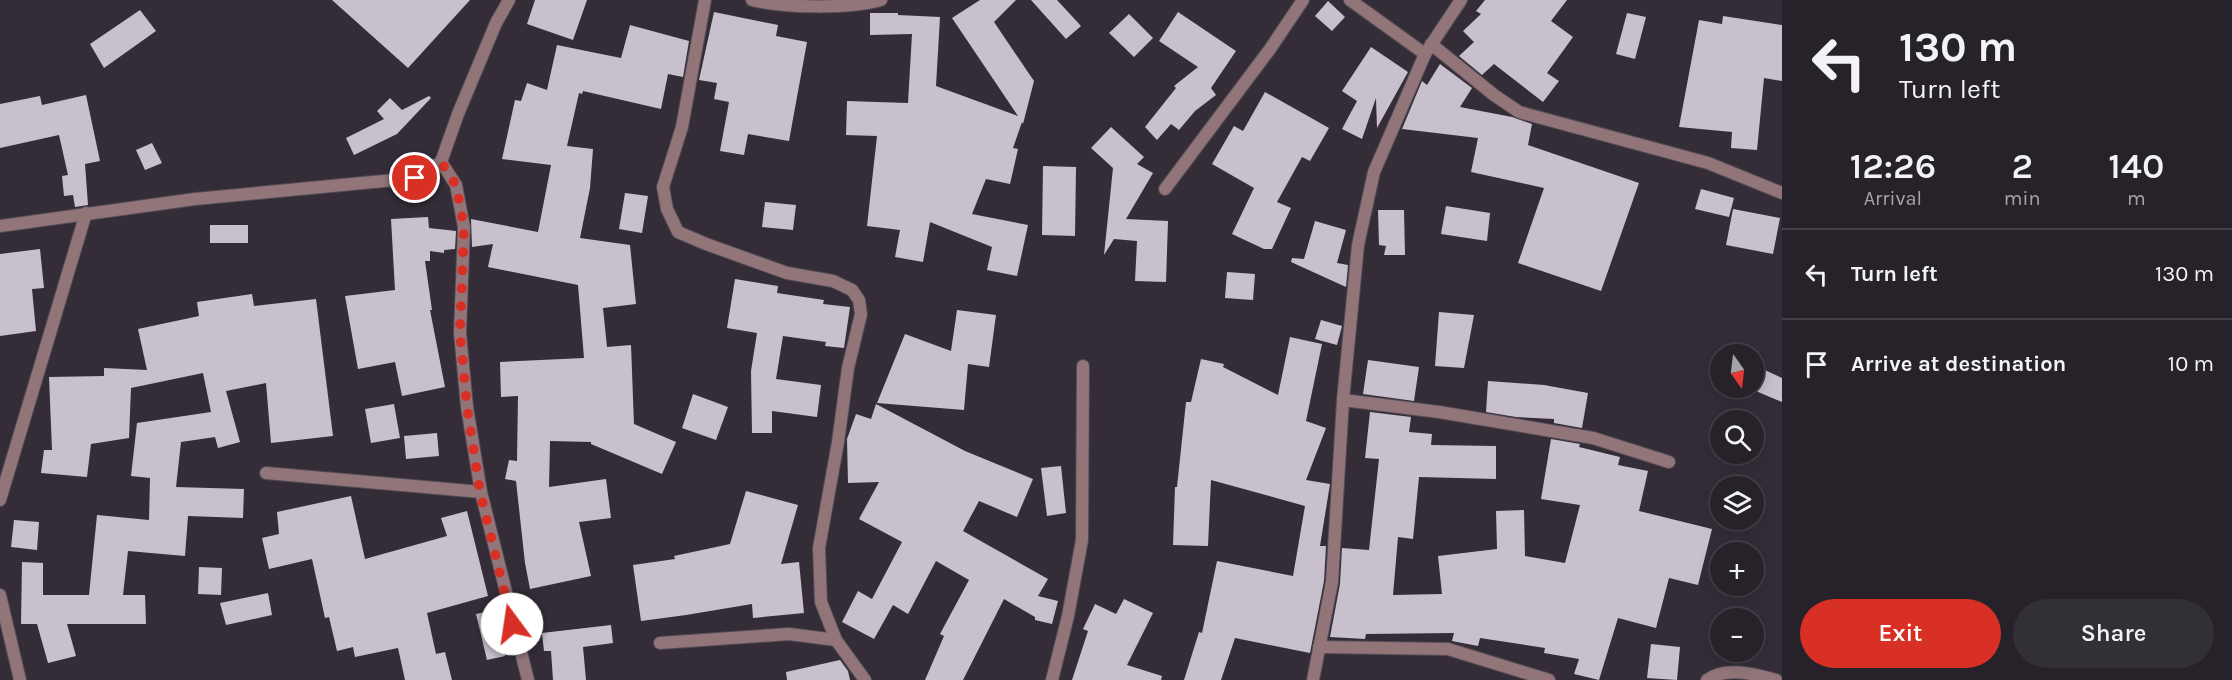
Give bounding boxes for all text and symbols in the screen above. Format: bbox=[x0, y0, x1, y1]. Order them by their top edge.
text: 130 m bbox=[1899, 22, 2017, 72]
icon: left bbox=[1800, 24, 1878, 102]
text: Turn left bbox=[1899, 73, 2000, 105]
text: 12:26 bbox=[1850, 145, 1936, 187]
text: 2 bbox=[2011, 145, 2033, 187]
text: 140 bbox=[2108, 145, 2164, 187]
pin bbox=[389, 152, 440, 203]
icon: arrive bbox=[398, 161, 431, 194]
text: Arrival bbox=[1864, 187, 1922, 210]
text: min bbox=[2004, 187, 2041, 210]
text: m bbox=[2127, 187, 2146, 210]
icon: left bbox=[1800, 258, 1833, 291]
text: Turn left bbox=[1851, 261, 1938, 287]
text: 130 m bbox=[2155, 261, 2214, 287]
north arrow bbox=[1710, 344, 1764, 398]
map controls bbox=[1710, 344, 1764, 662]
icon: arrive bbox=[1800, 348, 1833, 381]
text: Arrive at destination bbox=[1851, 351, 2066, 377]
text: 10 m bbox=[2168, 351, 2214, 377]
button: search bbox=[1710, 410, 1764, 464]
button: layers bbox=[1710, 476, 1764, 530]
button: + bbox=[1710, 542, 1764, 596]
position arrow bbox=[480, 592, 544, 656]
button: Exit bbox=[1800, 599, 2001, 668]
button: Share bbox=[2013, 599, 2214, 668]
button: − bbox=[1710, 608, 1764, 662]

